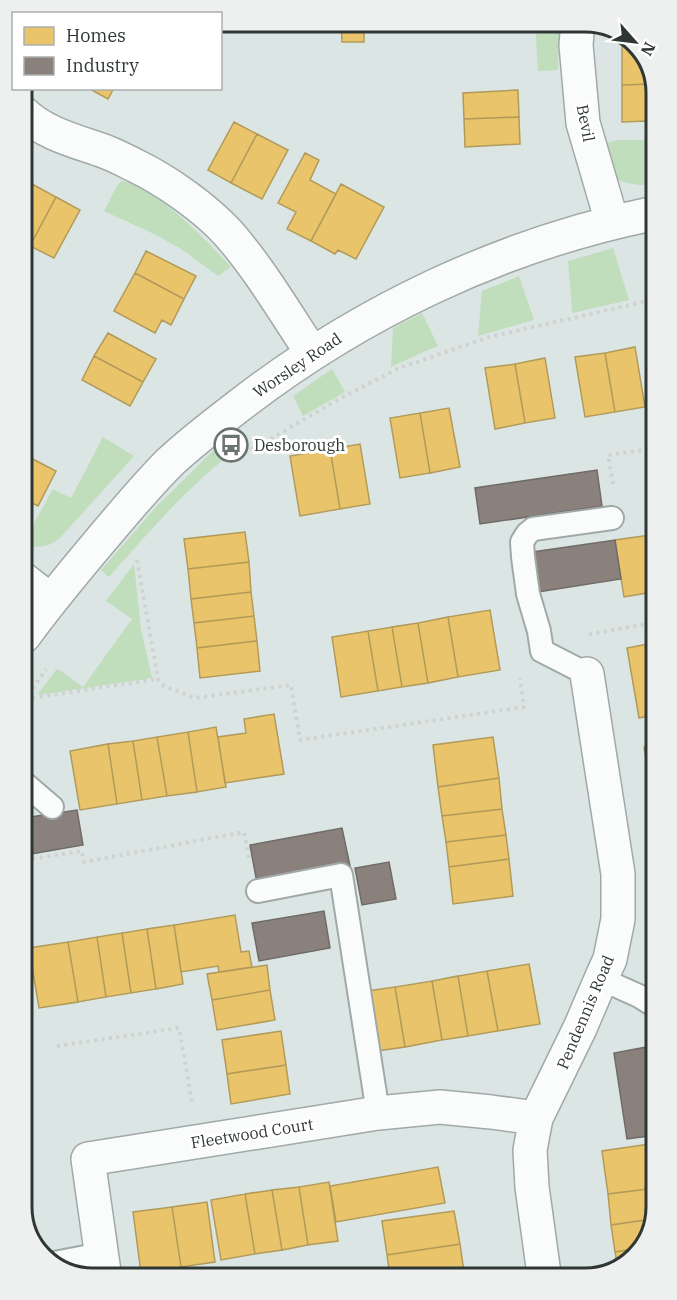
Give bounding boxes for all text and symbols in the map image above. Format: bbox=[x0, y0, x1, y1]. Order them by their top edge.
legend bbox=[12, 12, 222, 90]
north arrow bbox=[605, 12, 665, 72]
text: Homes bbox=[66, 24, 126, 47]
text: N bbox=[636, 39, 660, 59]
text: Industry bbox=[66, 54, 139, 77]
street label: Bevil bbox=[573, 103, 599, 144]
street label: Worsley Road bbox=[249, 328, 345, 402]
bus stop icon: Desborough bbox=[213, 427, 249, 463]
place label: Desborough bbox=[254, 435, 345, 455]
street label: Pendennis Road bbox=[552, 952, 618, 1072]
street label: Fleetwood Court bbox=[189, 1113, 315, 1153]

